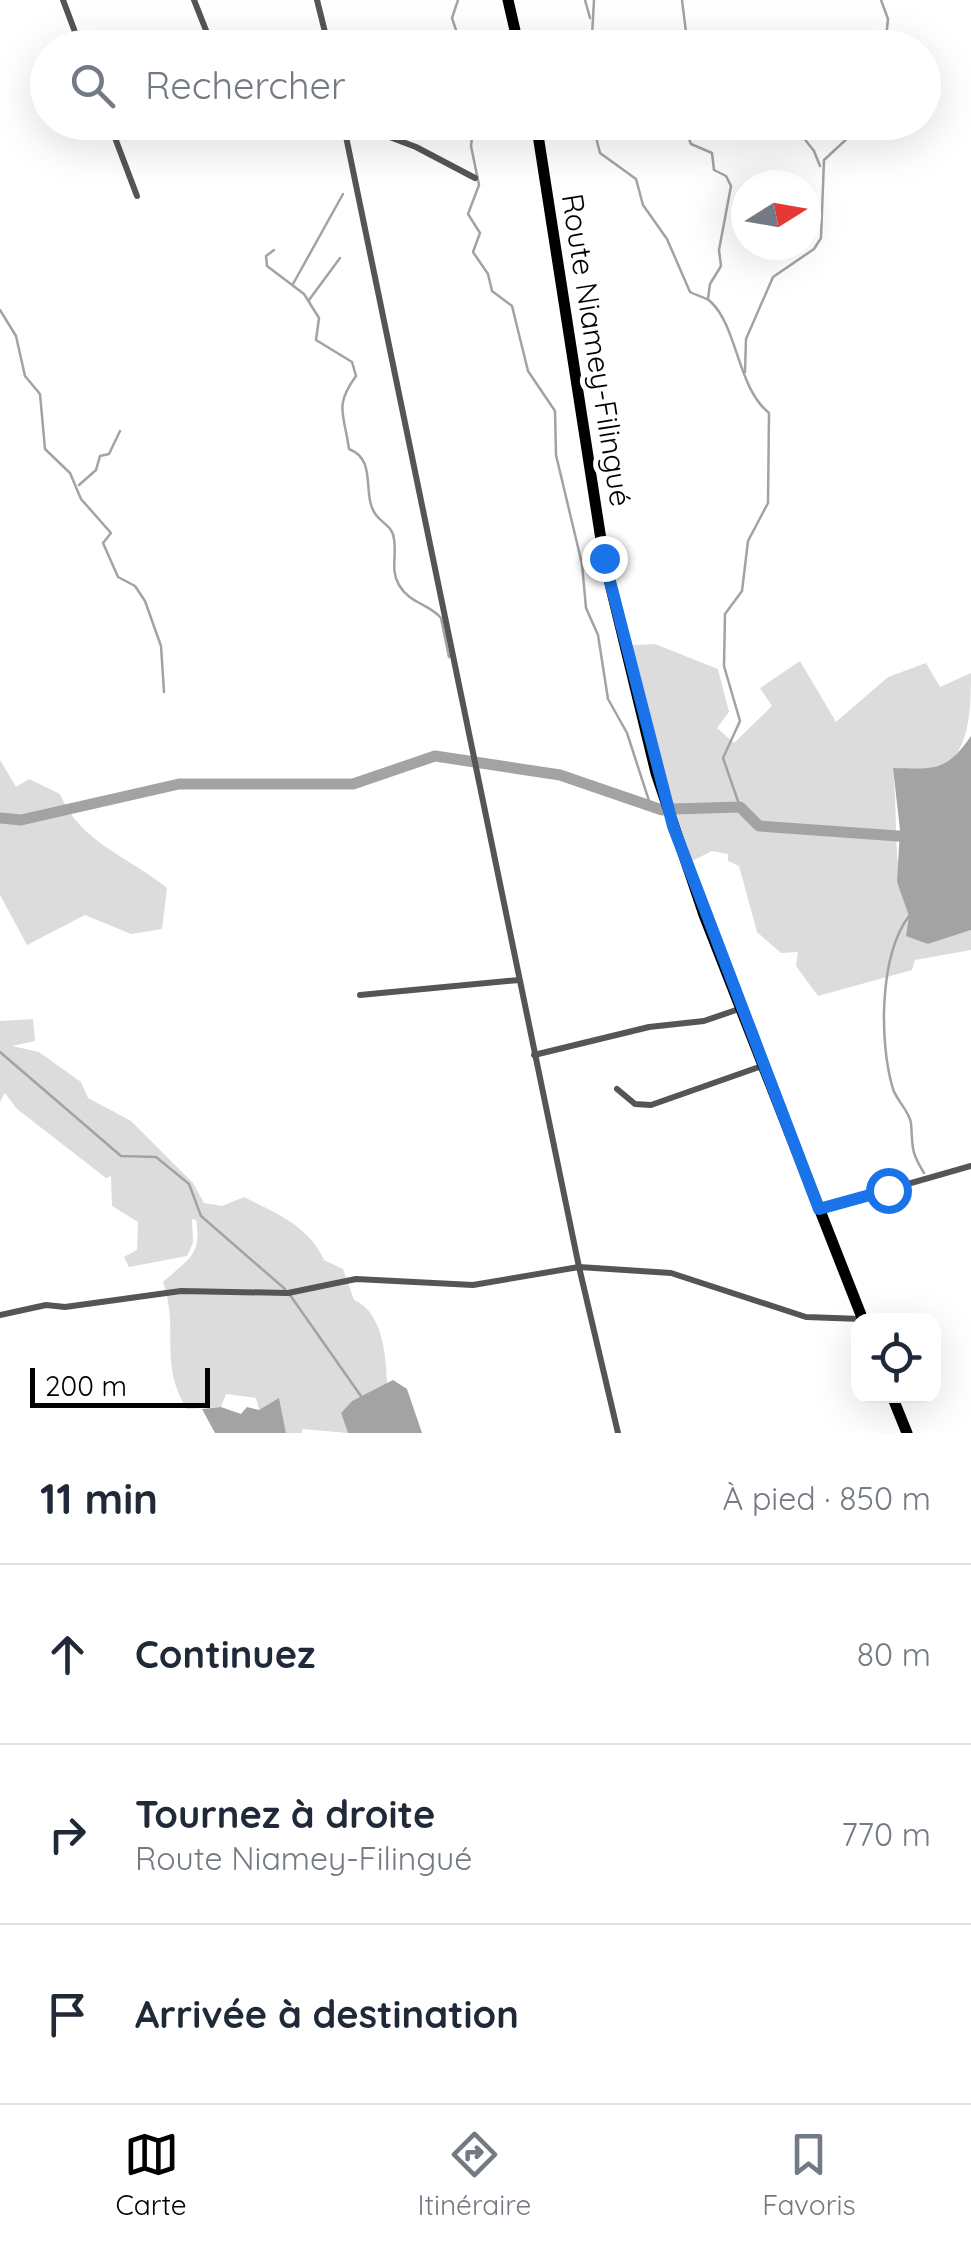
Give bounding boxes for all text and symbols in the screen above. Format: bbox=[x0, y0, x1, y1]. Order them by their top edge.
search box bbox=[30, 30, 941, 140]
icon: search bbox=[65, 58, 120, 113]
text: Rechercher bbox=[145, 61, 346, 109]
north arrow bbox=[731, 170, 821, 260]
street label: Route Niamey-Filingué bbox=[553, 191, 640, 509]
route end bbox=[582, 536, 628, 582]
route start bbox=[866, 1168, 912, 1214]
map controls bbox=[851, 1313, 941, 1403]
button: locate bbox=[851, 1313, 941, 1403]
scale bar bbox=[30, 1363, 210, 1408]
text: 200 m bbox=[45, 1368, 127, 1403]
text: 11 min bbox=[40, 1472, 158, 1525]
text: À pied · 850 m bbox=[722, 1478, 931, 1518]
icon: ahead bbox=[40, 1627, 95, 1682]
text: Continuez bbox=[135, 1630, 315, 1678]
text: 80 m bbox=[857, 1634, 931, 1674]
text: Tournez à droite bbox=[135, 1790, 435, 1838]
icon: right bbox=[40, 1807, 95, 1862]
text: 770 m bbox=[841, 1814, 931, 1854]
text: Route Niamey-Filingué bbox=[135, 1838, 472, 1878]
icon: arrive bbox=[40, 1987, 95, 2042]
text: Arrivée à destination bbox=[135, 1990, 519, 2038]
tab: Carte bbox=[115, 2127, 187, 2222]
tab: Itinéraire bbox=[417, 2127, 531, 2222]
tab: Favoris bbox=[762, 2127, 856, 2222]

